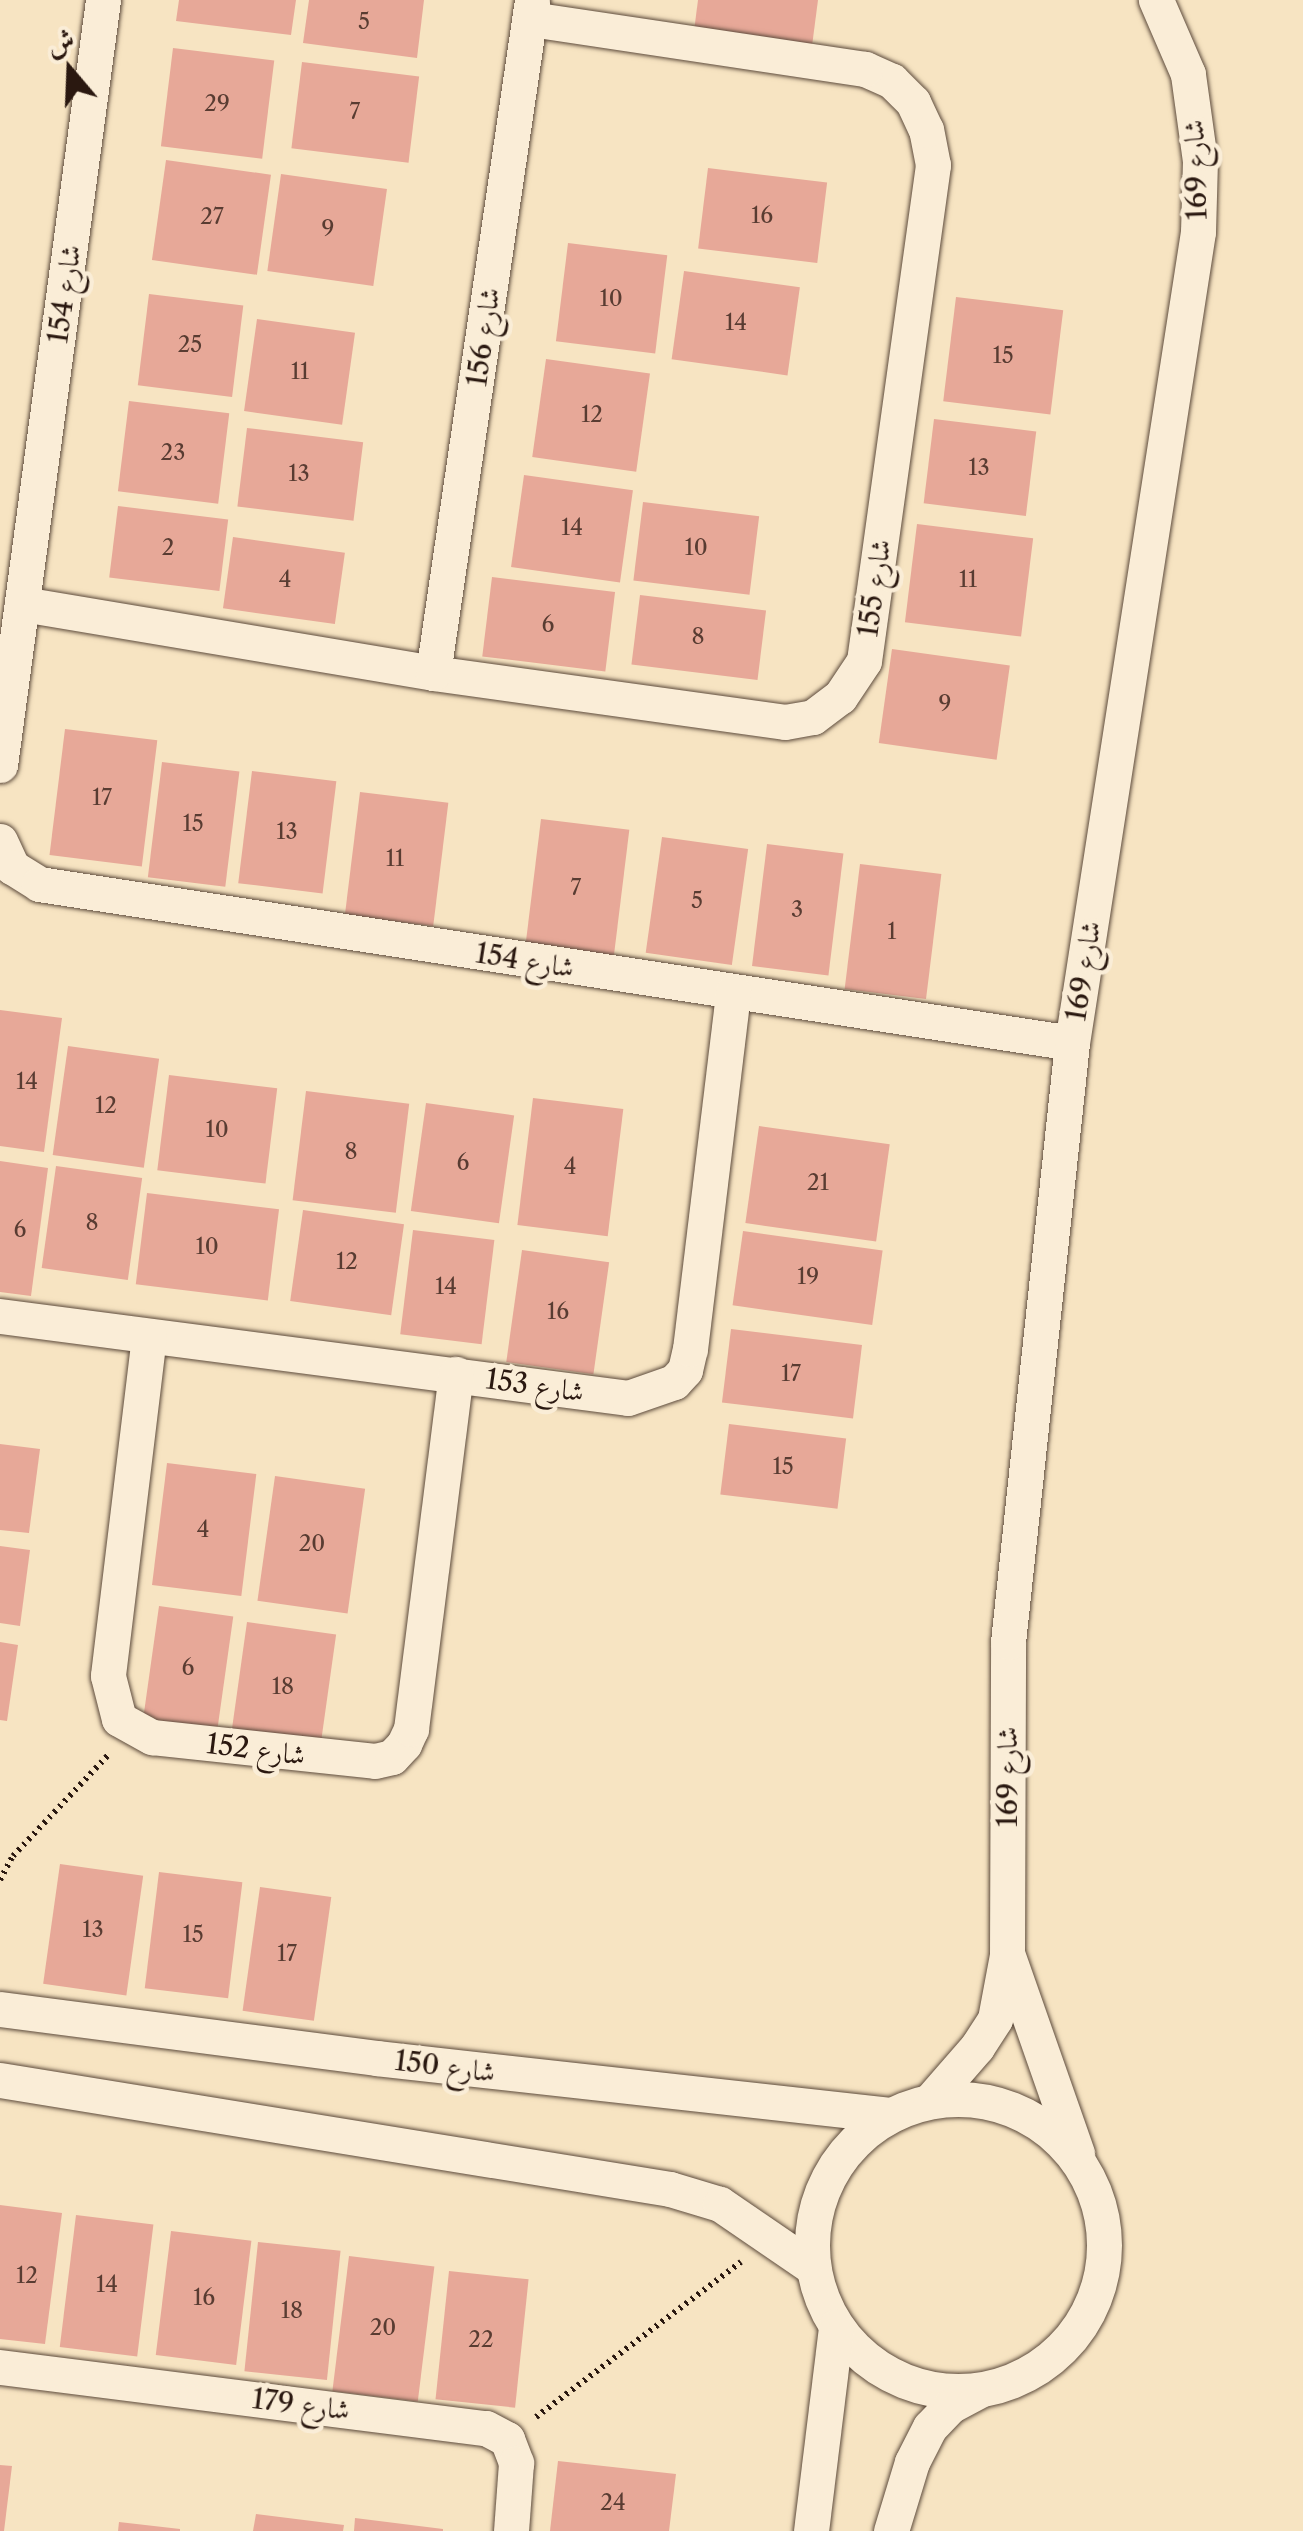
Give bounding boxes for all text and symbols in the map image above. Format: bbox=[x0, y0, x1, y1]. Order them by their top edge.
house number: 5 bbox=[358, 9, 370, 35]
north arrow bbox=[20, 20, 120, 120]
text: ش bbox=[42, 21, 79, 62]
house number: 29 bbox=[204, 91, 230, 117]
house number: 7 bbox=[350, 99, 360, 125]
street label: شارع 169 bbox=[1176, 119, 1214, 221]
house number: 16 bbox=[751, 203, 773, 229]
house number: 27 bbox=[200, 204, 224, 230]
house number: 9 bbox=[322, 216, 334, 242]
street label: شارع 154 bbox=[40, 243, 88, 345]
street label: شارع 156 bbox=[459, 285, 507, 389]
house number: 10 bbox=[599, 286, 623, 312]
house number: 14 bbox=[725, 310, 747, 336]
house number: 25 bbox=[178, 332, 202, 358]
house number: 15 bbox=[992, 343, 1014, 369]
house number: 11 bbox=[291, 359, 309, 385]
house number: 12 bbox=[581, 402, 603, 428]
house number: 23 bbox=[161, 440, 185, 466]
house number: 13 bbox=[968, 455, 990, 481]
house number: 13 bbox=[288, 461, 310, 487]
house number: 14 bbox=[561, 515, 583, 541]
house number: 2 bbox=[162, 535, 174, 561]
house number: 10 bbox=[684, 535, 708, 561]
street label: شارع 155 bbox=[851, 537, 897, 639]
house number: 4 bbox=[279, 567, 291, 593]
house number: 11 bbox=[959, 567, 977, 593]
house number: 6 bbox=[542, 612, 554, 638]
house number: 8 bbox=[691, 624, 705, 650]
house number: 9 bbox=[939, 691, 951, 717]
house number: 17 bbox=[92, 785, 112, 811]
house number: 15 bbox=[182, 811, 204, 837]
house number: 13 bbox=[276, 819, 298, 845]
house number: 11 bbox=[386, 846, 404, 872]
house number: 7 bbox=[571, 875, 581, 901]
house number: 5 bbox=[691, 888, 703, 914]
house number: 3 bbox=[791, 897, 803, 923]
house number: 1 bbox=[887, 919, 897, 945]
street label: شارع 169 bbox=[1059, 919, 1107, 1023]
street label: شارع 154 bbox=[473, 936, 577, 984]
house number: 14 bbox=[16, 1069, 38, 1095]
house number: 12 bbox=[95, 1093, 117, 1119]
house number: 10 bbox=[205, 1117, 229, 1143]
house number: 8 bbox=[344, 1139, 358, 1165]
house number: 6 bbox=[457, 1150, 469, 1176]
house number: 4 bbox=[564, 1154, 576, 1180]
house number: 21 bbox=[807, 1170, 829, 1196]
house number: 8 bbox=[85, 1210, 99, 1236]
house number: 6 bbox=[14, 1217, 26, 1243]
house number: 10 bbox=[195, 1234, 219, 1260]
house number: 12 bbox=[336, 1249, 358, 1275]
house number: 19 bbox=[797, 1264, 819, 1290]
house number: 14 bbox=[435, 1274, 457, 1300]
house number: 16 bbox=[547, 1299, 569, 1325]
house number: 17 bbox=[781, 1361, 801, 1387]
street label: شارع 153 bbox=[484, 1362, 586, 1408]
house number: 15 bbox=[772, 1454, 794, 1480]
house number: 4 bbox=[197, 1517, 209, 1543]
house number: 20 bbox=[299, 1531, 325, 1557]
house number: 6 bbox=[182, 1655, 194, 1681]
house number: 18 bbox=[272, 1674, 294, 1700]
street label: شارع 152 bbox=[205, 1726, 307, 1772]
street label: شارع 169 bbox=[990, 1727, 1024, 1827]
house number: 13 bbox=[82, 1917, 104, 1943]
house number: 15 bbox=[182, 1922, 204, 1948]
house number: 17 bbox=[277, 1941, 297, 1967]
street label: شارع 150 bbox=[393, 2043, 497, 2089]
house number: 12 bbox=[16, 2263, 38, 2289]
house number: 14 bbox=[96, 2272, 118, 2298]
house number: 16 bbox=[193, 2285, 215, 2311]
house number: 18 bbox=[281, 2298, 303, 2324]
house number: 20 bbox=[370, 2315, 396, 2341]
house number: 22 bbox=[468, 2327, 494, 2353]
street label: شارع 179 bbox=[250, 2381, 352, 2427]
house number: 24 bbox=[600, 2490, 626, 2516]

